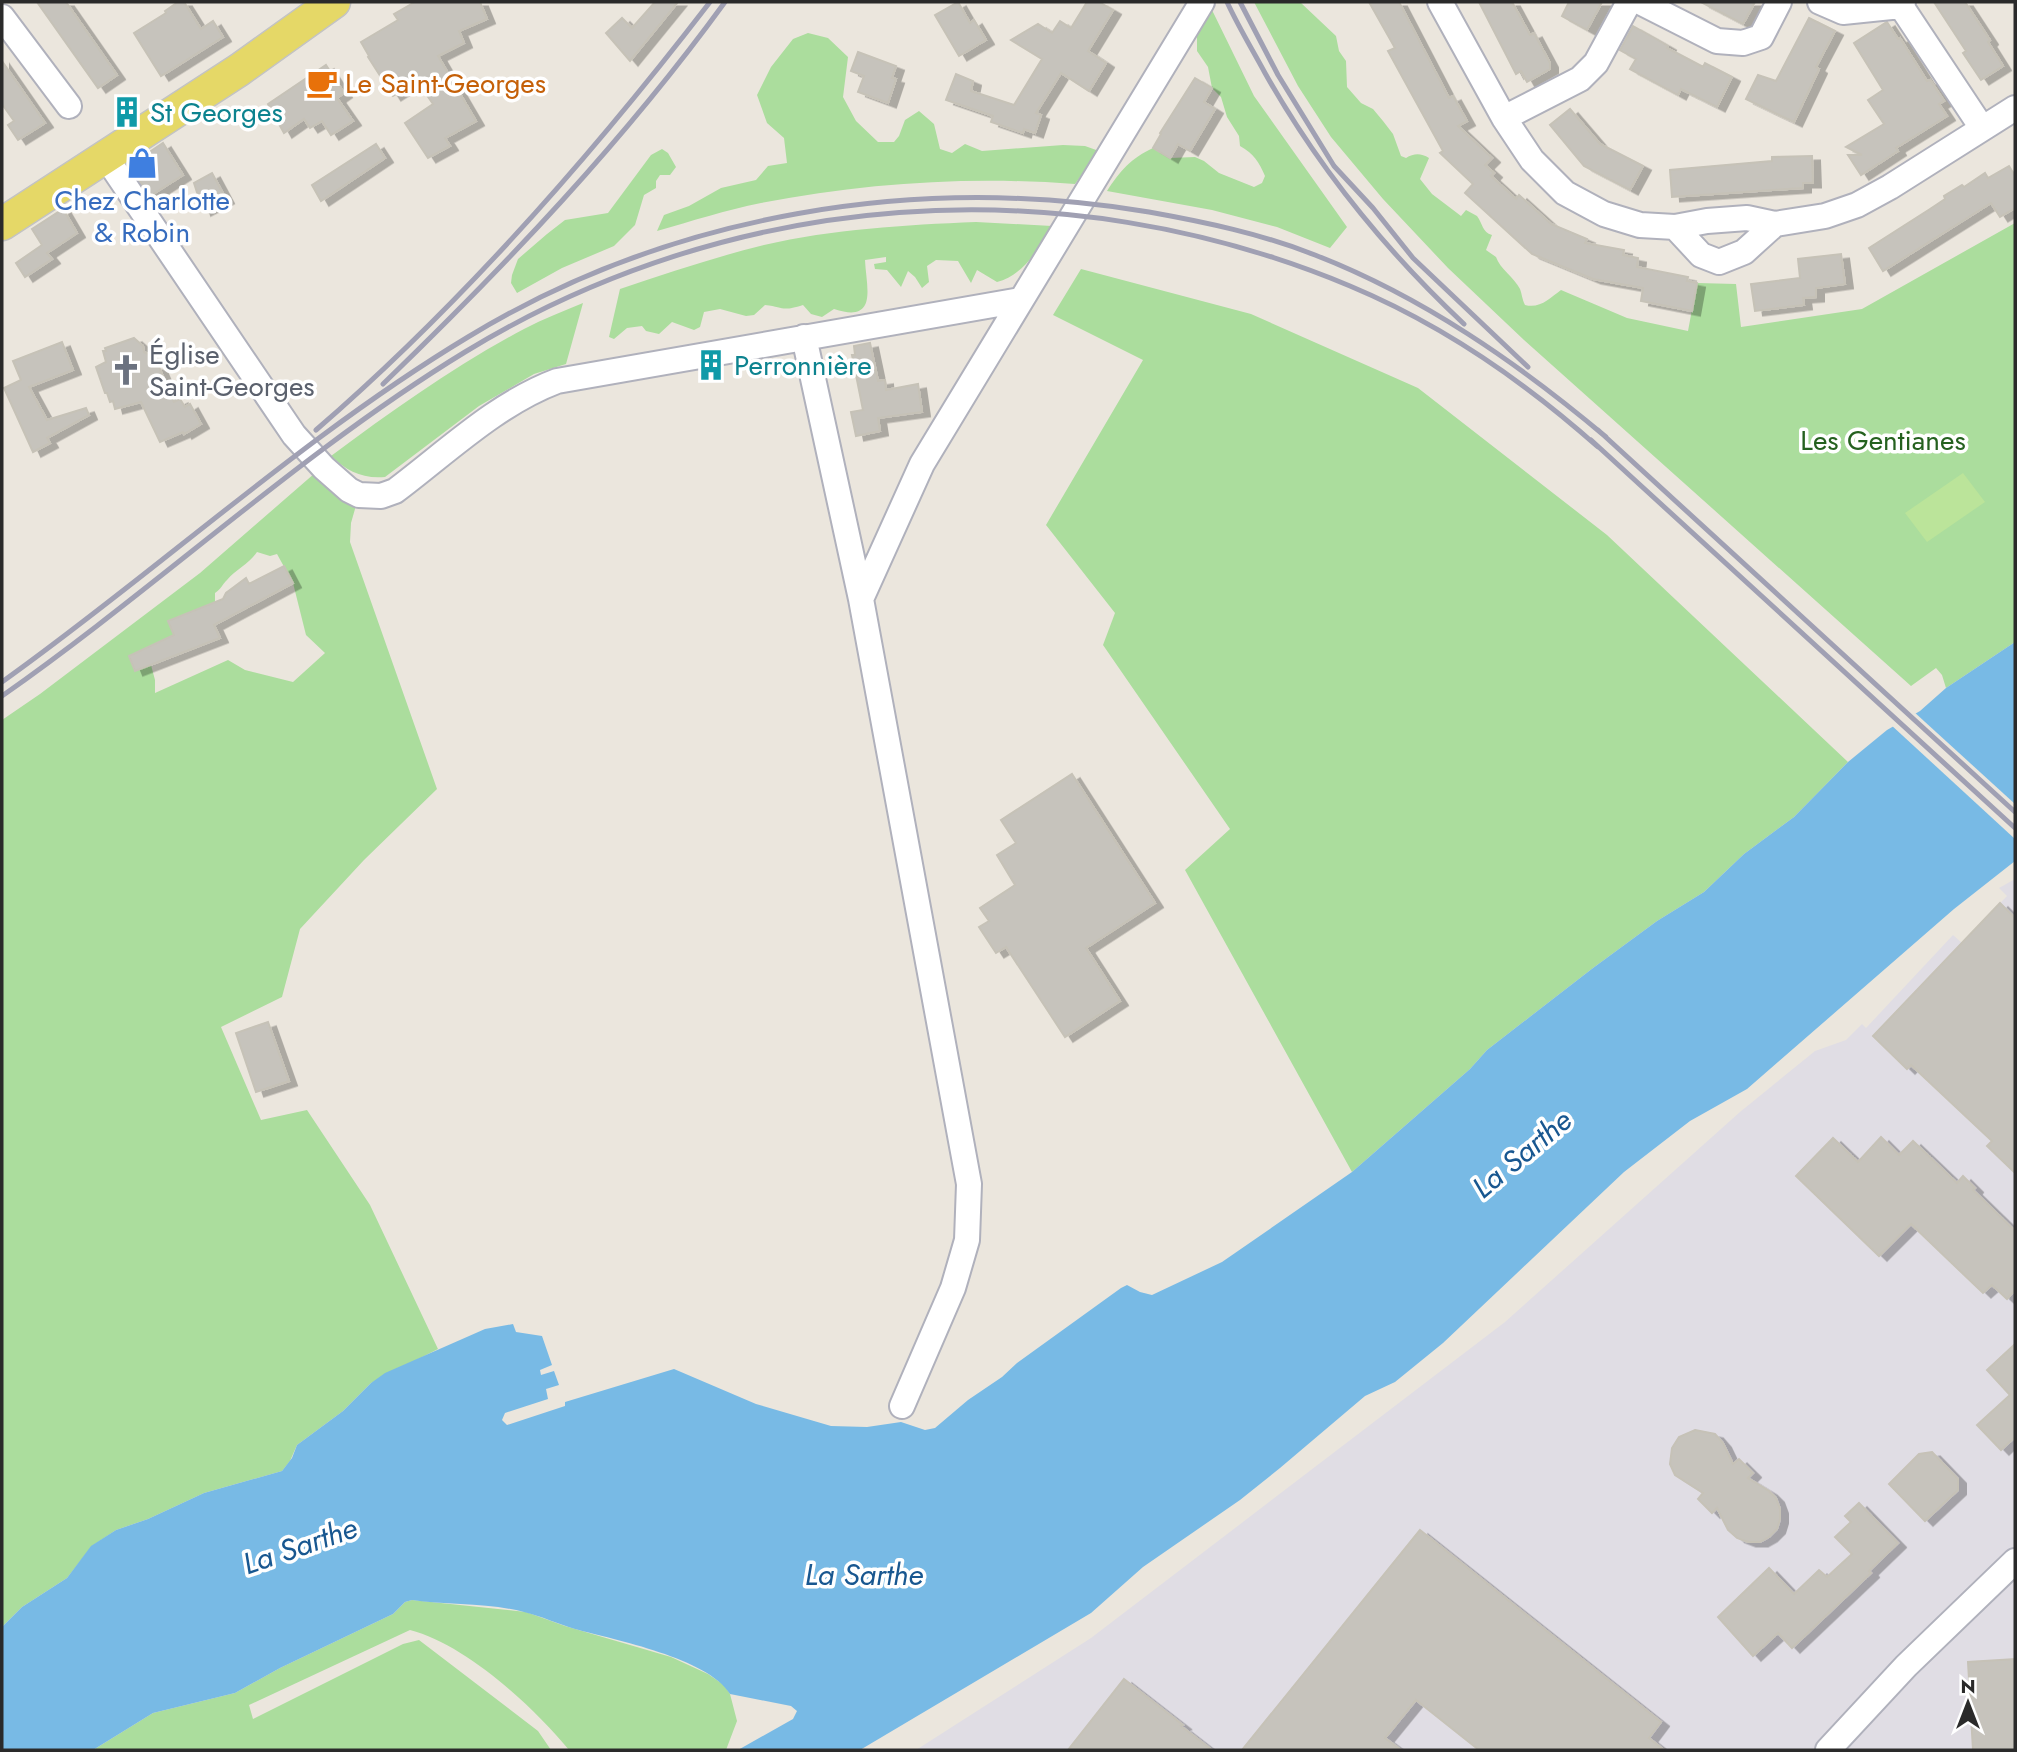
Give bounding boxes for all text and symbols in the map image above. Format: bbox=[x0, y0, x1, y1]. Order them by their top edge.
place label: Le Saint-Georges bbox=[345, 63, 546, 104]
cafe icon: Le Saint-Georges bbox=[305, 66, 339, 100]
place label: St Georges bbox=[150, 92, 283, 133]
building icon: St Georges bbox=[110, 95, 144, 129]
shop icon: Chez Charlotte & Robin bbox=[125, 146, 159, 180]
place label: Chez Charlotte & Robin bbox=[54, 180, 230, 253]
place label: Église Saint-Georges bbox=[149, 334, 315, 407]
place label: Perronnière bbox=[734, 345, 872, 386]
building icon: Perronnière bbox=[694, 348, 728, 382]
church icon: Église Saint-Georges bbox=[109, 353, 143, 387]
park label: Les Gentianes bbox=[1800, 420, 1966, 461]
water label: La Sarthe bbox=[1462, 1099, 1581, 1208]
water label: La Sarthe bbox=[237, 1506, 363, 1585]
water label: La Sarthe bbox=[805, 1553, 923, 1596]
north arrow bbox=[1933, 1668, 2003, 1738]
text: N bbox=[1960, 1673, 1976, 1700]

